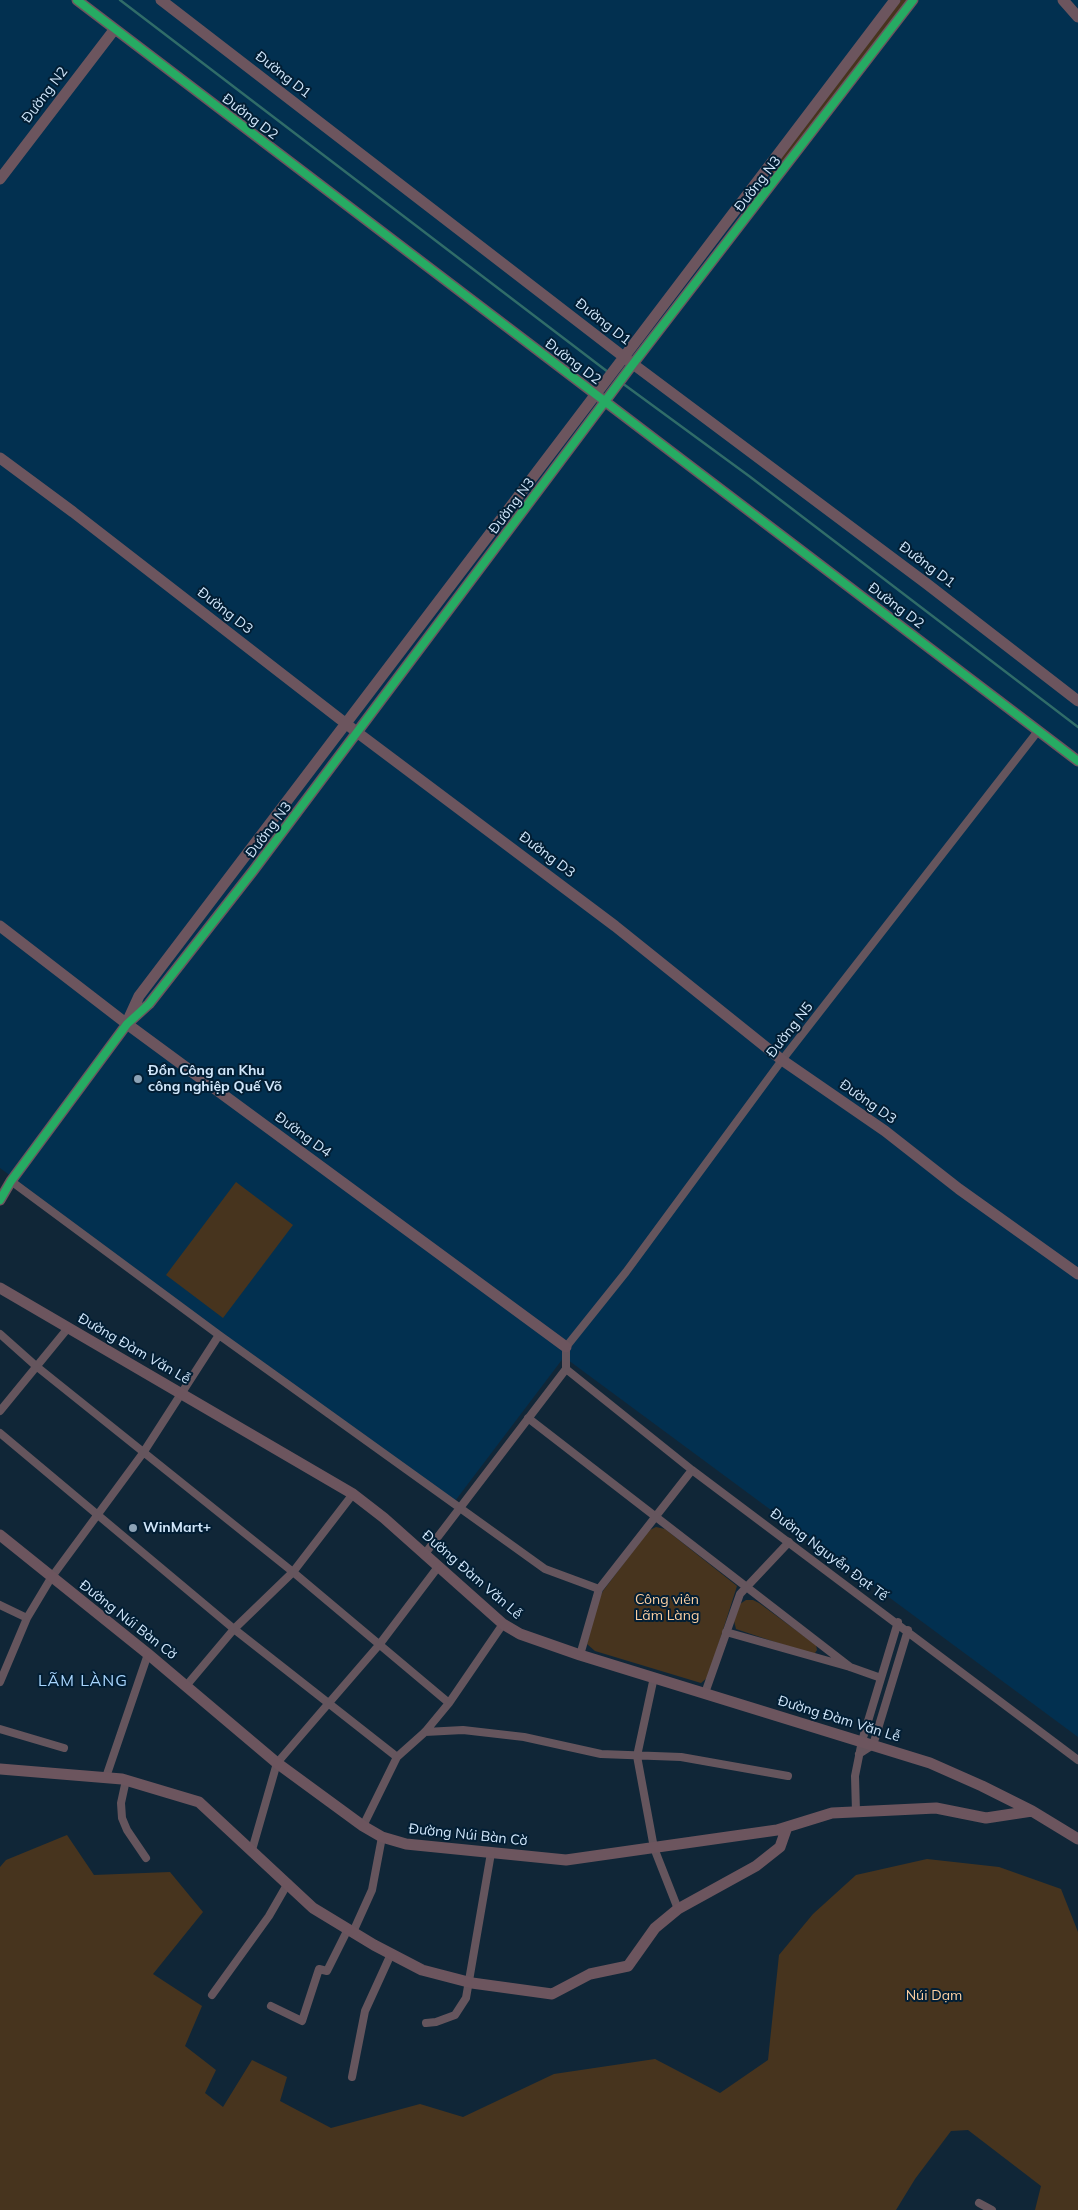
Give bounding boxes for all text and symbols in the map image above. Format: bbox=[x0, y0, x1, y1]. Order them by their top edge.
street label: Đường D1 bbox=[252, 48, 314, 102]
street label: Đường N2 bbox=[19, 64, 71, 126]
street label: Đường D2 bbox=[219, 91, 281, 143]
street label: Đường N3 bbox=[731, 153, 785, 215]
street label: Đường D1 bbox=[572, 295, 634, 349]
street label: Đường D2 bbox=[542, 336, 604, 388]
street label: Đường N3 bbox=[486, 475, 538, 537]
street label: Đường D1 bbox=[896, 539, 958, 591]
street label: Đường D2 bbox=[865, 580, 927, 632]
street label: Đường D3 bbox=[194, 584, 256, 638]
street label: Đường N3 bbox=[243, 799, 295, 861]
street label: Đường D3 bbox=[516, 829, 578, 881]
street label: Đường N5 bbox=[763, 999, 817, 1061]
place label: Đồn Công an Khu công nghiệp Quế Võ bbox=[148, 1063, 282, 1096]
marker: Đồn Công an Khu công nghiệp Quế Võ bbox=[132, 1073, 144, 1085]
street label: Đường D3 bbox=[836, 1076, 900, 1128]
street label: Đường D4 bbox=[271, 1109, 335, 1161]
street label: Đường Đàm Văn Lễ bbox=[75, 1310, 193, 1388]
street label: Đường Nguyễn Đạt Tế bbox=[767, 1505, 891, 1605]
place label: WinMart+ bbox=[143, 1520, 211, 1536]
marker: WinMart+ bbox=[127, 1522, 139, 1534]
street label: Đường Đàm Văn Lễ bbox=[419, 1527, 525, 1623]
street label: Đường Núi Bàn Cờ bbox=[76, 1577, 180, 1663]
park label: Công viên Lãm Làng bbox=[635, 1592, 699, 1624]
district label: LÃM LÀNG bbox=[37, 1671, 129, 1691]
street label: Đường Đàm Văn Lễ bbox=[776, 1692, 902, 1746]
street label: Đường Núi Bàn Cờ bbox=[408, 1820, 528, 1850]
park label: Núi Dạm bbox=[906, 1988, 962, 2004]

